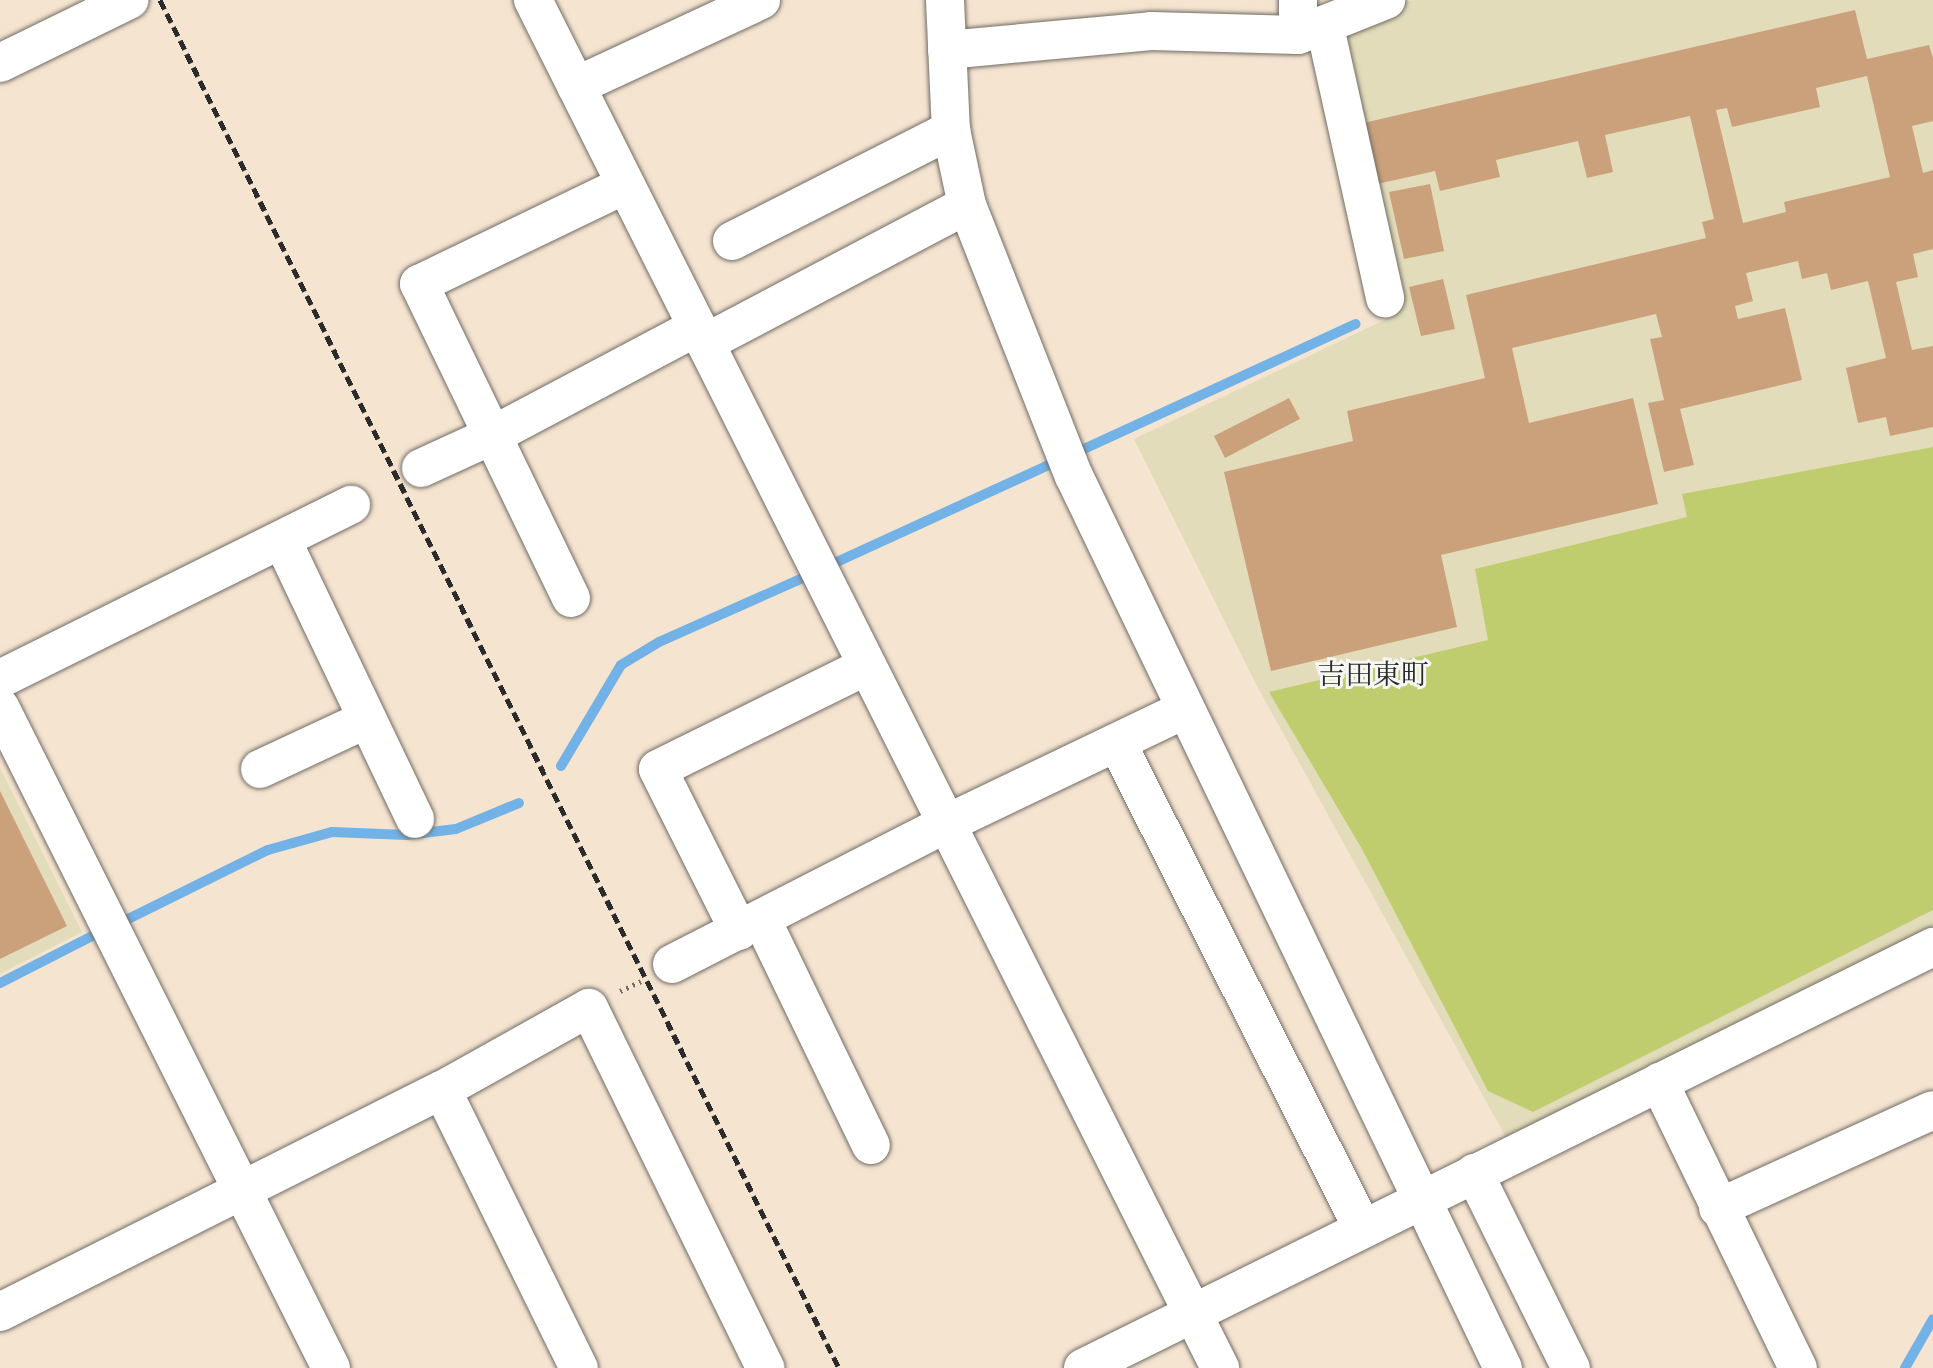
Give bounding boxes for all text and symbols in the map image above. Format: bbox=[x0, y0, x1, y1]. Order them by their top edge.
district label: 吉田東町 bbox=[1317, 658, 1429, 692]

